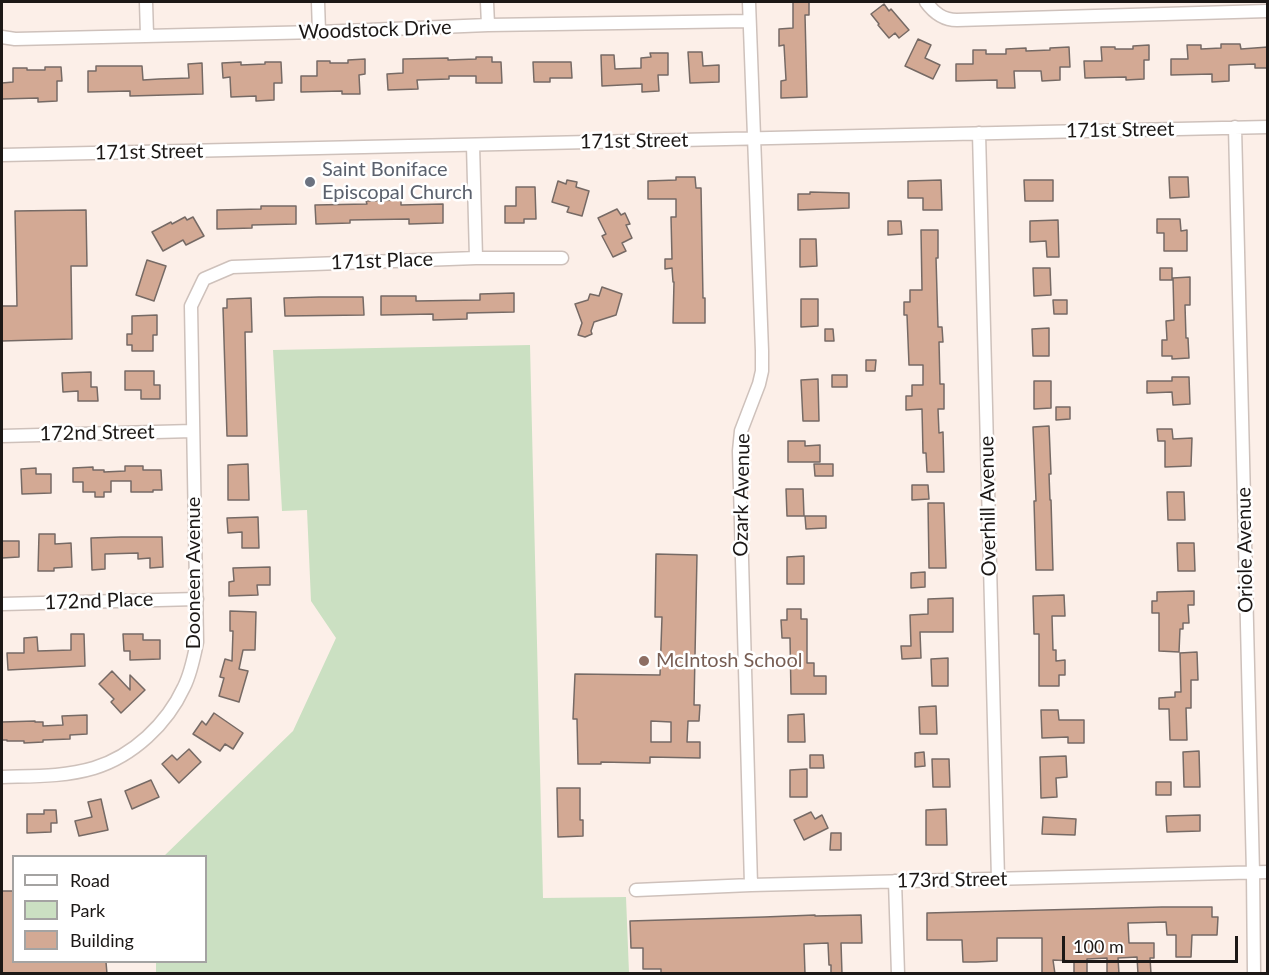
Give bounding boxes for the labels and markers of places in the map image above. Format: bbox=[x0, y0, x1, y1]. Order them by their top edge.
place label: Saint Boniface Episcopal Church bbox=[322, 158, 473, 205]
marker: Saint Boniface Episcopal Church bbox=[303, 175, 317, 189]
place label: McIntosh School bbox=[656, 649, 802, 673]
marker: McIntosh School bbox=[637, 654, 651, 668]

